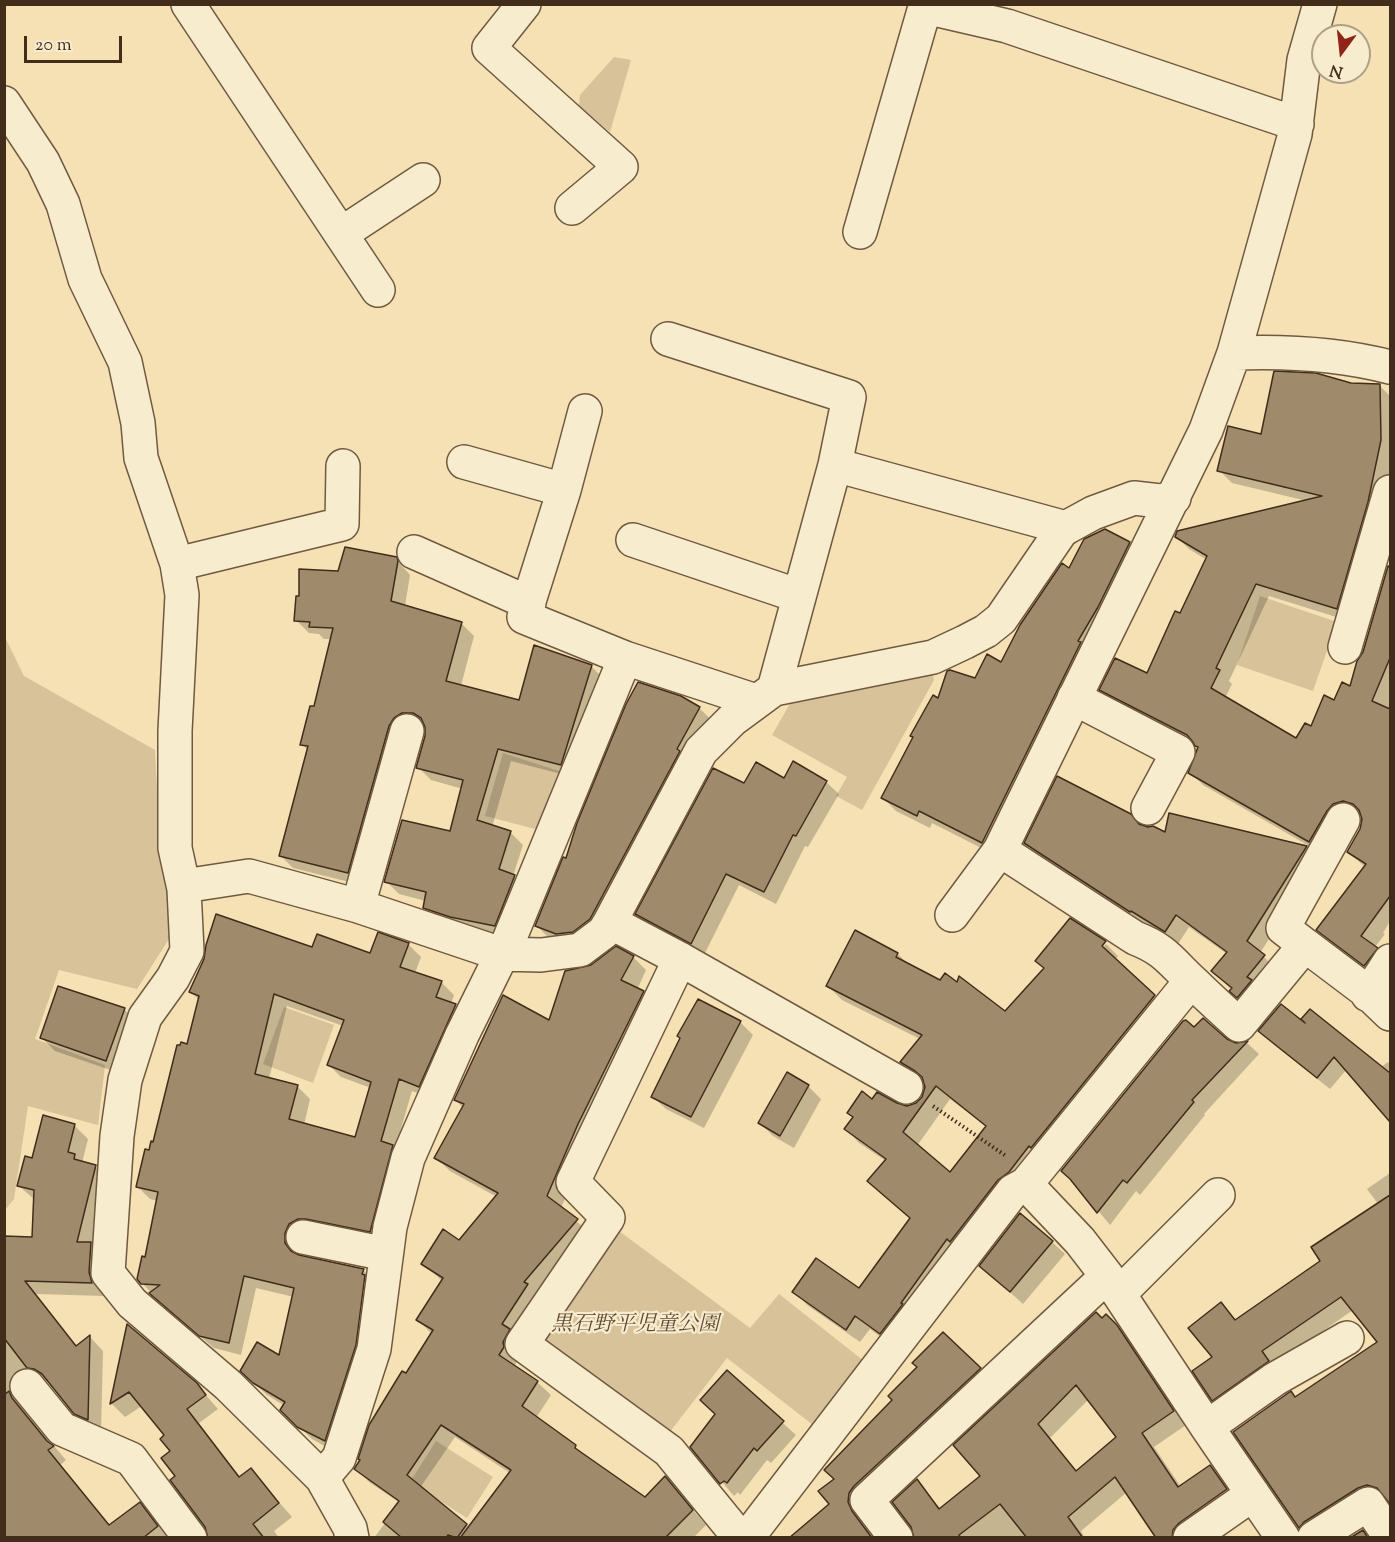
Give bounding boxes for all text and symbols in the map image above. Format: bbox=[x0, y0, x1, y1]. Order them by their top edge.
scale bar bbox=[27, 24, 124, 62]
north arrow bbox=[1311, 24, 1371, 84]
text: 20 m bbox=[35, 33, 72, 59]
text: N bbox=[1328, 57, 1346, 83]
park label: 黒石野平児童公園 bbox=[551, 1313, 719, 1339]

